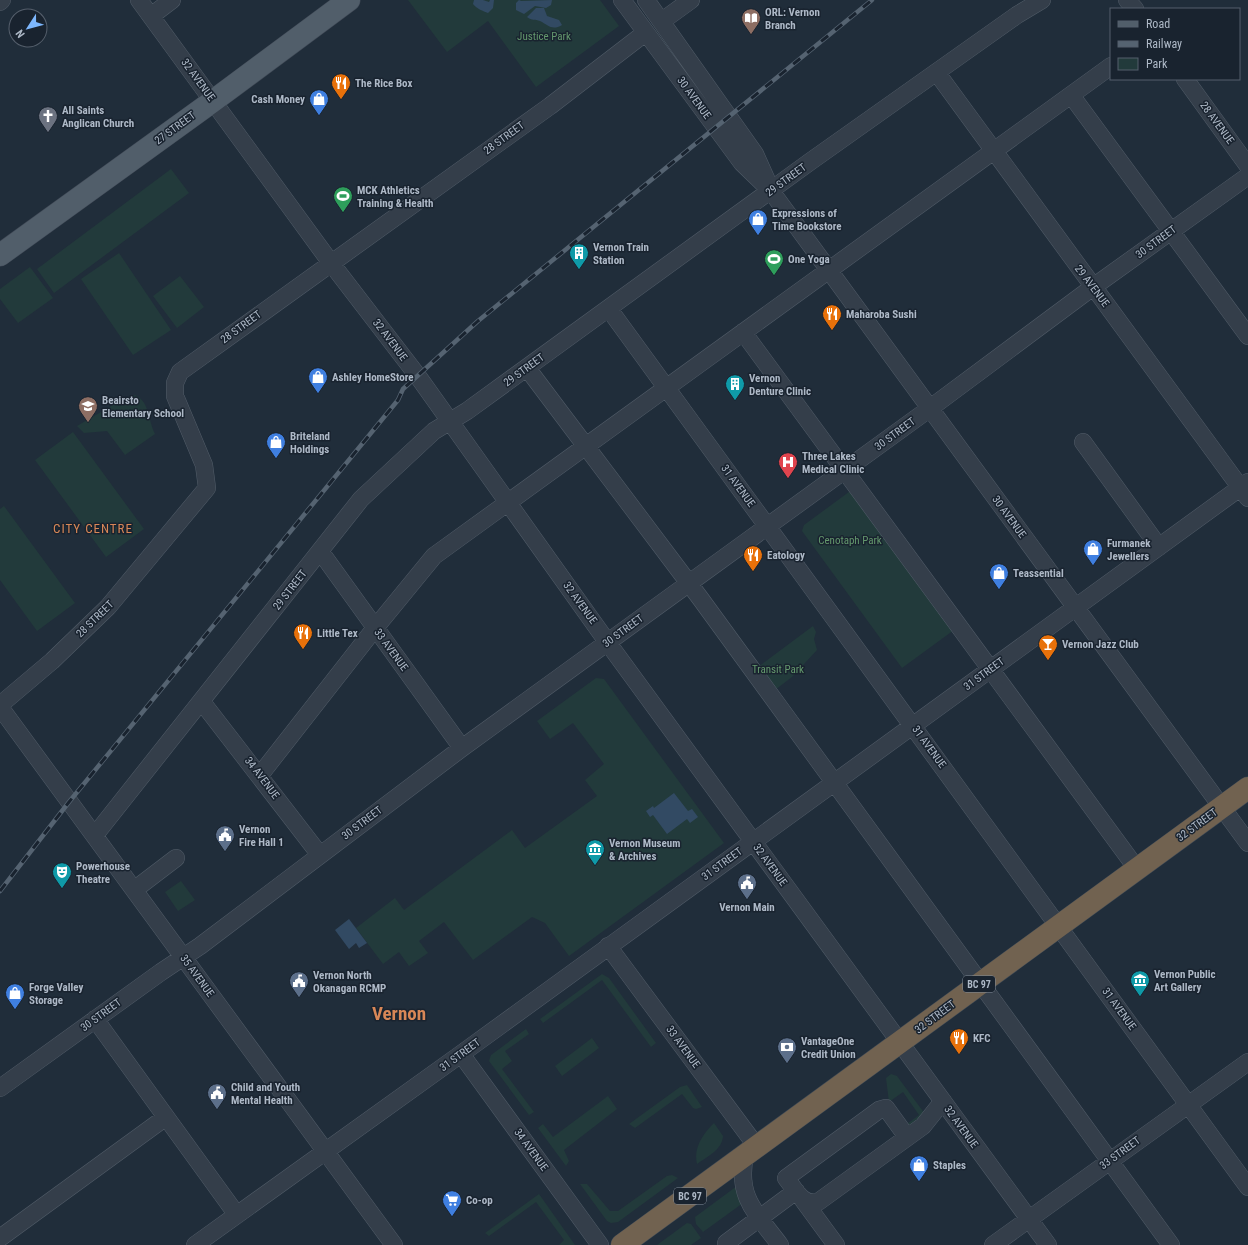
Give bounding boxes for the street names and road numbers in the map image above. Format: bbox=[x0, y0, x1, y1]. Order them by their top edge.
street label: 32 AVENUE bbox=[178, 56, 218, 104]
street label: 30 AVENUE bbox=[674, 74, 714, 122]
street label: 28 AVENUE bbox=[1197, 99, 1237, 147]
street label: 27 STREET bbox=[152, 109, 198, 147]
street label: 28 STREET bbox=[481, 119, 527, 157]
street label: 29 STREET bbox=[763, 161, 809, 199]
street label: 30 STREET bbox=[1133, 223, 1179, 261]
street label: 29 AVENUE bbox=[1072, 262, 1112, 310]
street label: 28 STREET bbox=[218, 308, 264, 346]
street label: 32 AVENUE bbox=[370, 316, 410, 364]
street label: 29 STREET bbox=[501, 351, 547, 389]
street label: 30 STREET bbox=[872, 415, 918, 453]
street label: 31 AVENUE bbox=[718, 462, 758, 510]
street label: 30 AVENUE bbox=[989, 493, 1029, 541]
street label: 29 STREET bbox=[270, 567, 310, 613]
street label: 32 AVENUE bbox=[560, 579, 600, 627]
street label: 28 STREET bbox=[73, 598, 117, 640]
street label: 30 STREET bbox=[600, 612, 646, 650]
street label: 33 AVENUE bbox=[371, 626, 411, 674]
street label: 31 STREET bbox=[961, 655, 1007, 693]
street label: 31 AVENUE bbox=[909, 723, 949, 771]
street label: 34 AVENUE bbox=[242, 754, 282, 802]
street label: 30 STREET bbox=[339, 803, 385, 842]
street label: 32 STREET bbox=[1174, 806, 1220, 844]
street label: 32 AVENUE bbox=[750, 841, 790, 889]
street label: 31 STREET bbox=[699, 845, 745, 883]
street label: 35 AVENUE bbox=[177, 952, 217, 1000]
road number: BC 97 bbox=[963, 976, 995, 992]
street label: 31 AVENUE bbox=[1099, 985, 1139, 1033]
street label: 30 STREET bbox=[78, 996, 124, 1034]
street label: 32 STREET bbox=[912, 997, 958, 1036]
street label: 33 AVENUE bbox=[663, 1023, 703, 1071]
street label: 31 STREET bbox=[437, 1036, 483, 1074]
street label: 32 AVENUE bbox=[941, 1103, 981, 1151]
street label: 34 AVENUE bbox=[511, 1126, 551, 1174]
street label: 33 STREET bbox=[1097, 1134, 1143, 1172]
road number: BC 97 bbox=[674, 1188, 706, 1204]

